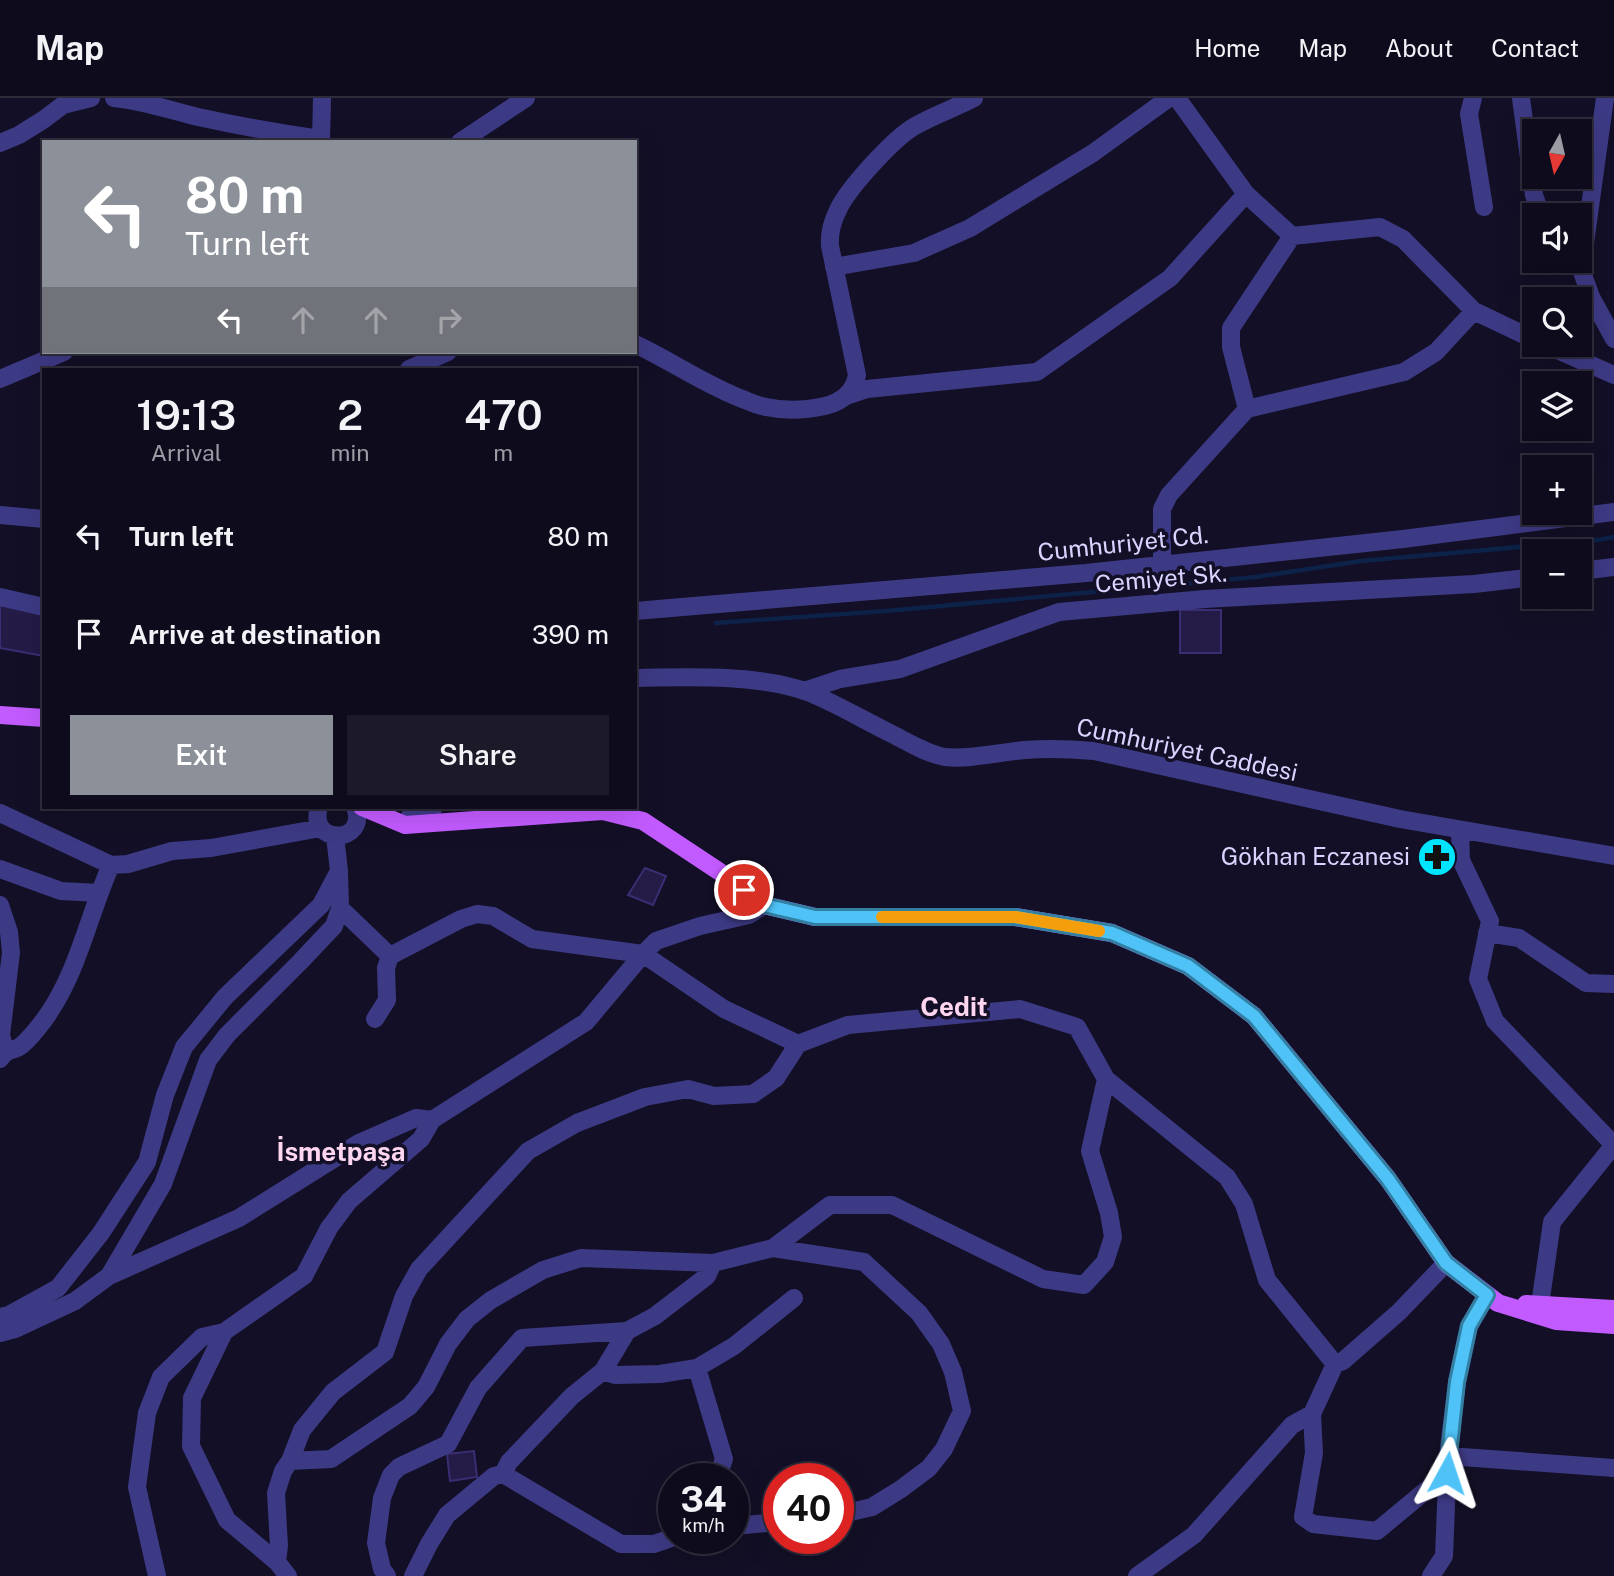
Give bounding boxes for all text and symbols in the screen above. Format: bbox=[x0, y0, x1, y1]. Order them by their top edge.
text: Map bbox=[35, 29, 104, 67]
text: Home bbox=[1194, 34, 1260, 62]
text: Map bbox=[1298, 34, 1347, 62]
text: About bbox=[1385, 34, 1453, 62]
text: Contact bbox=[1491, 34, 1579, 62]
north arrow bbox=[1522, 119, 1592, 189]
map controls bbox=[1522, 119, 1592, 609]
text: 80 m bbox=[185, 166, 304, 224]
icon: left bbox=[70, 168, 161, 259]
button: sound bbox=[1522, 203, 1592, 273]
text: Turn left bbox=[185, 225, 310, 262]
button: search bbox=[1522, 287, 1592, 357]
icon: left bbox=[211, 301, 249, 339]
icon: ahead bbox=[284, 301, 322, 339]
icon: ahead bbox=[357, 301, 395, 339]
icon: right bbox=[430, 301, 468, 339]
button: layers bbox=[1522, 371, 1592, 441]
text: 19:13 bbox=[136, 390, 236, 439]
text: 2 bbox=[337, 390, 363, 439]
text: 470 bbox=[464, 390, 543, 439]
text: Arrival bbox=[151, 439, 222, 466]
text: min bbox=[331, 439, 370, 466]
text: m bbox=[493, 439, 513, 466]
button: + bbox=[1522, 455, 1592, 525]
icon: left bbox=[70, 517, 108, 555]
street label: Cumhuriyet Cd. bbox=[1036, 520, 1210, 566]
text: Turn left bbox=[129, 521, 234, 552]
text: 80 m bbox=[548, 521, 609, 552]
button: − bbox=[1522, 539, 1592, 609]
street label: Cemiyet Sk. bbox=[1094, 558, 1228, 598]
icon: arrive bbox=[70, 615, 108, 653]
text: Arrive at destination bbox=[129, 619, 381, 650]
text: 390 m bbox=[532, 619, 609, 650]
street label: Cumhuriyet Caddesi bbox=[1074, 712, 1300, 786]
button: Exit bbox=[70, 715, 333, 795]
button: Share bbox=[347, 715, 609, 795]
pharmacy icon: Gökhan Eczanesi bbox=[1416, 836, 1458, 878]
place label: Gökhan Eczanesi bbox=[1221, 842, 1410, 870]
pin bbox=[714, 860, 774, 920]
icon: arrive bbox=[725, 871, 763, 909]
district label: Cedit bbox=[920, 991, 988, 1022]
district label: İsmetpaşa bbox=[276, 1136, 406, 1167]
position arrow bbox=[1410, 1436, 1484, 1510]
speed limit sign: 40 bbox=[763, 1463, 854, 1554]
text: 34 bbox=[680, 1479, 727, 1520]
text: km/h bbox=[682, 1515, 725, 1536]

